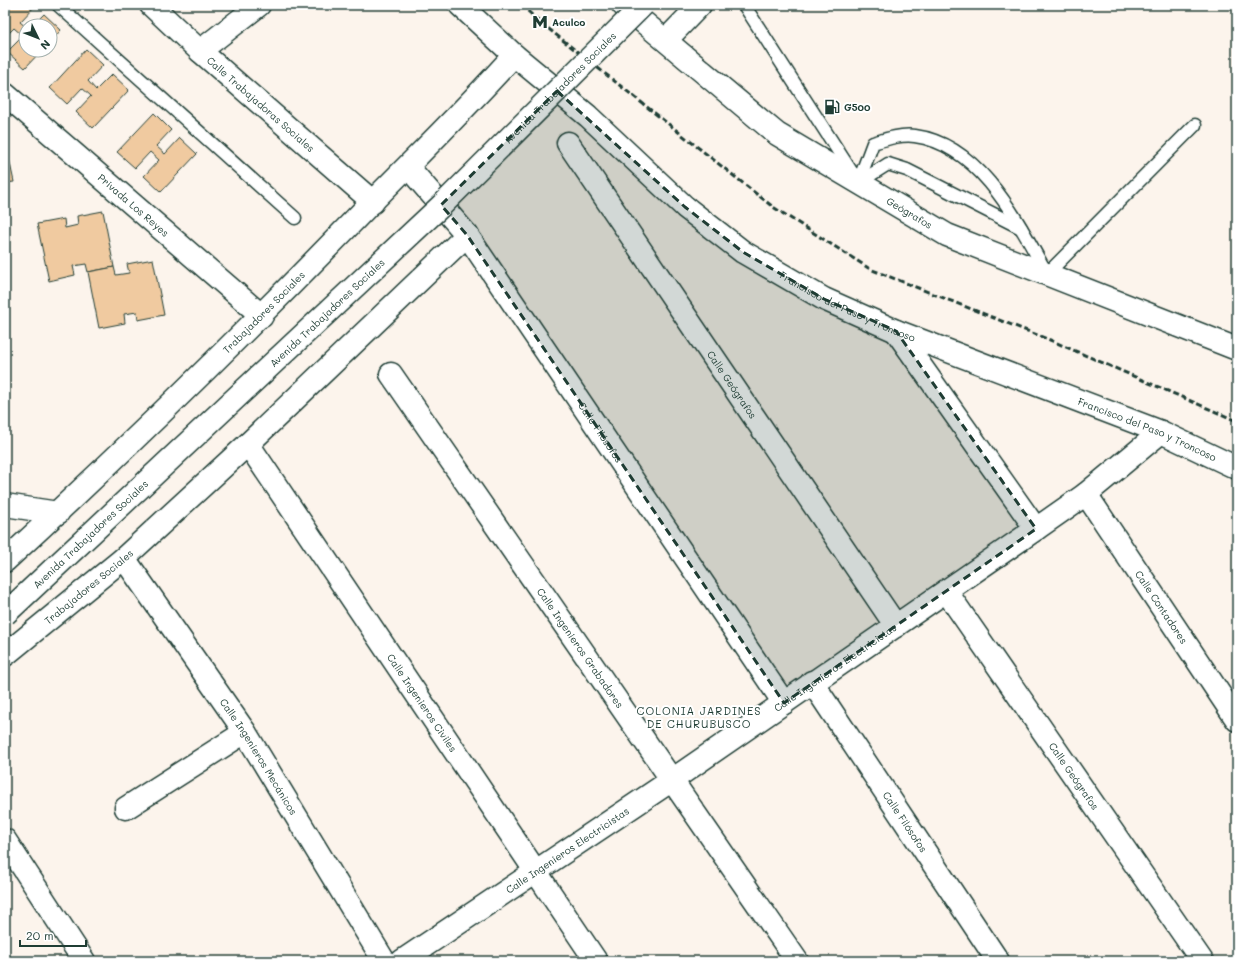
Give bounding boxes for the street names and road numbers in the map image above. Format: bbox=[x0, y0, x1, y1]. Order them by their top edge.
street label: Avenida Trabajadores Sociales bbox=[501, 29, 619, 146]
street label: Calle Trabajadoras Sociales bbox=[204, 53, 318, 155]
street label: Privada Los Reyes bbox=[95, 170, 172, 240]
street label: Geógrafos bbox=[884, 194, 935, 232]
street label: Avenida Trabajadores Sociales bbox=[266, 255, 388, 370]
street label: Trabajadores Sociales bbox=[220, 268, 308, 356]
street label: Francisco del Paso y Troncoso bbox=[777, 268, 917, 345]
street label: Calle Geógrafos bbox=[704, 348, 760, 421]
street label: Francisco del Paso y Troncoso bbox=[1076, 394, 1219, 464]
street label: Calle Filósofos bbox=[575, 399, 626, 465]
street label: Avenida Trabajadores Sociales bbox=[30, 478, 150, 590]
street label: Trabajadores Sociales bbox=[43, 546, 135, 626]
street label: Calle Contadores bbox=[1132, 568, 1191, 647]
street label: Calle Ingenieros Grabadores bbox=[534, 585, 627, 711]
street label: Calle Ingenieros Electricistas bbox=[771, 620, 899, 715]
street label: Calle Ingenieros Civiles bbox=[384, 651, 460, 755]
street label: Calle Ingenieros Mecánicos bbox=[217, 696, 301, 818]
street label: Calle Geógrafos bbox=[1046, 739, 1102, 813]
street label: Calle Filósofos bbox=[880, 789, 931, 855]
street label: Calle Ingenieros Electricistas bbox=[503, 804, 632, 897]

